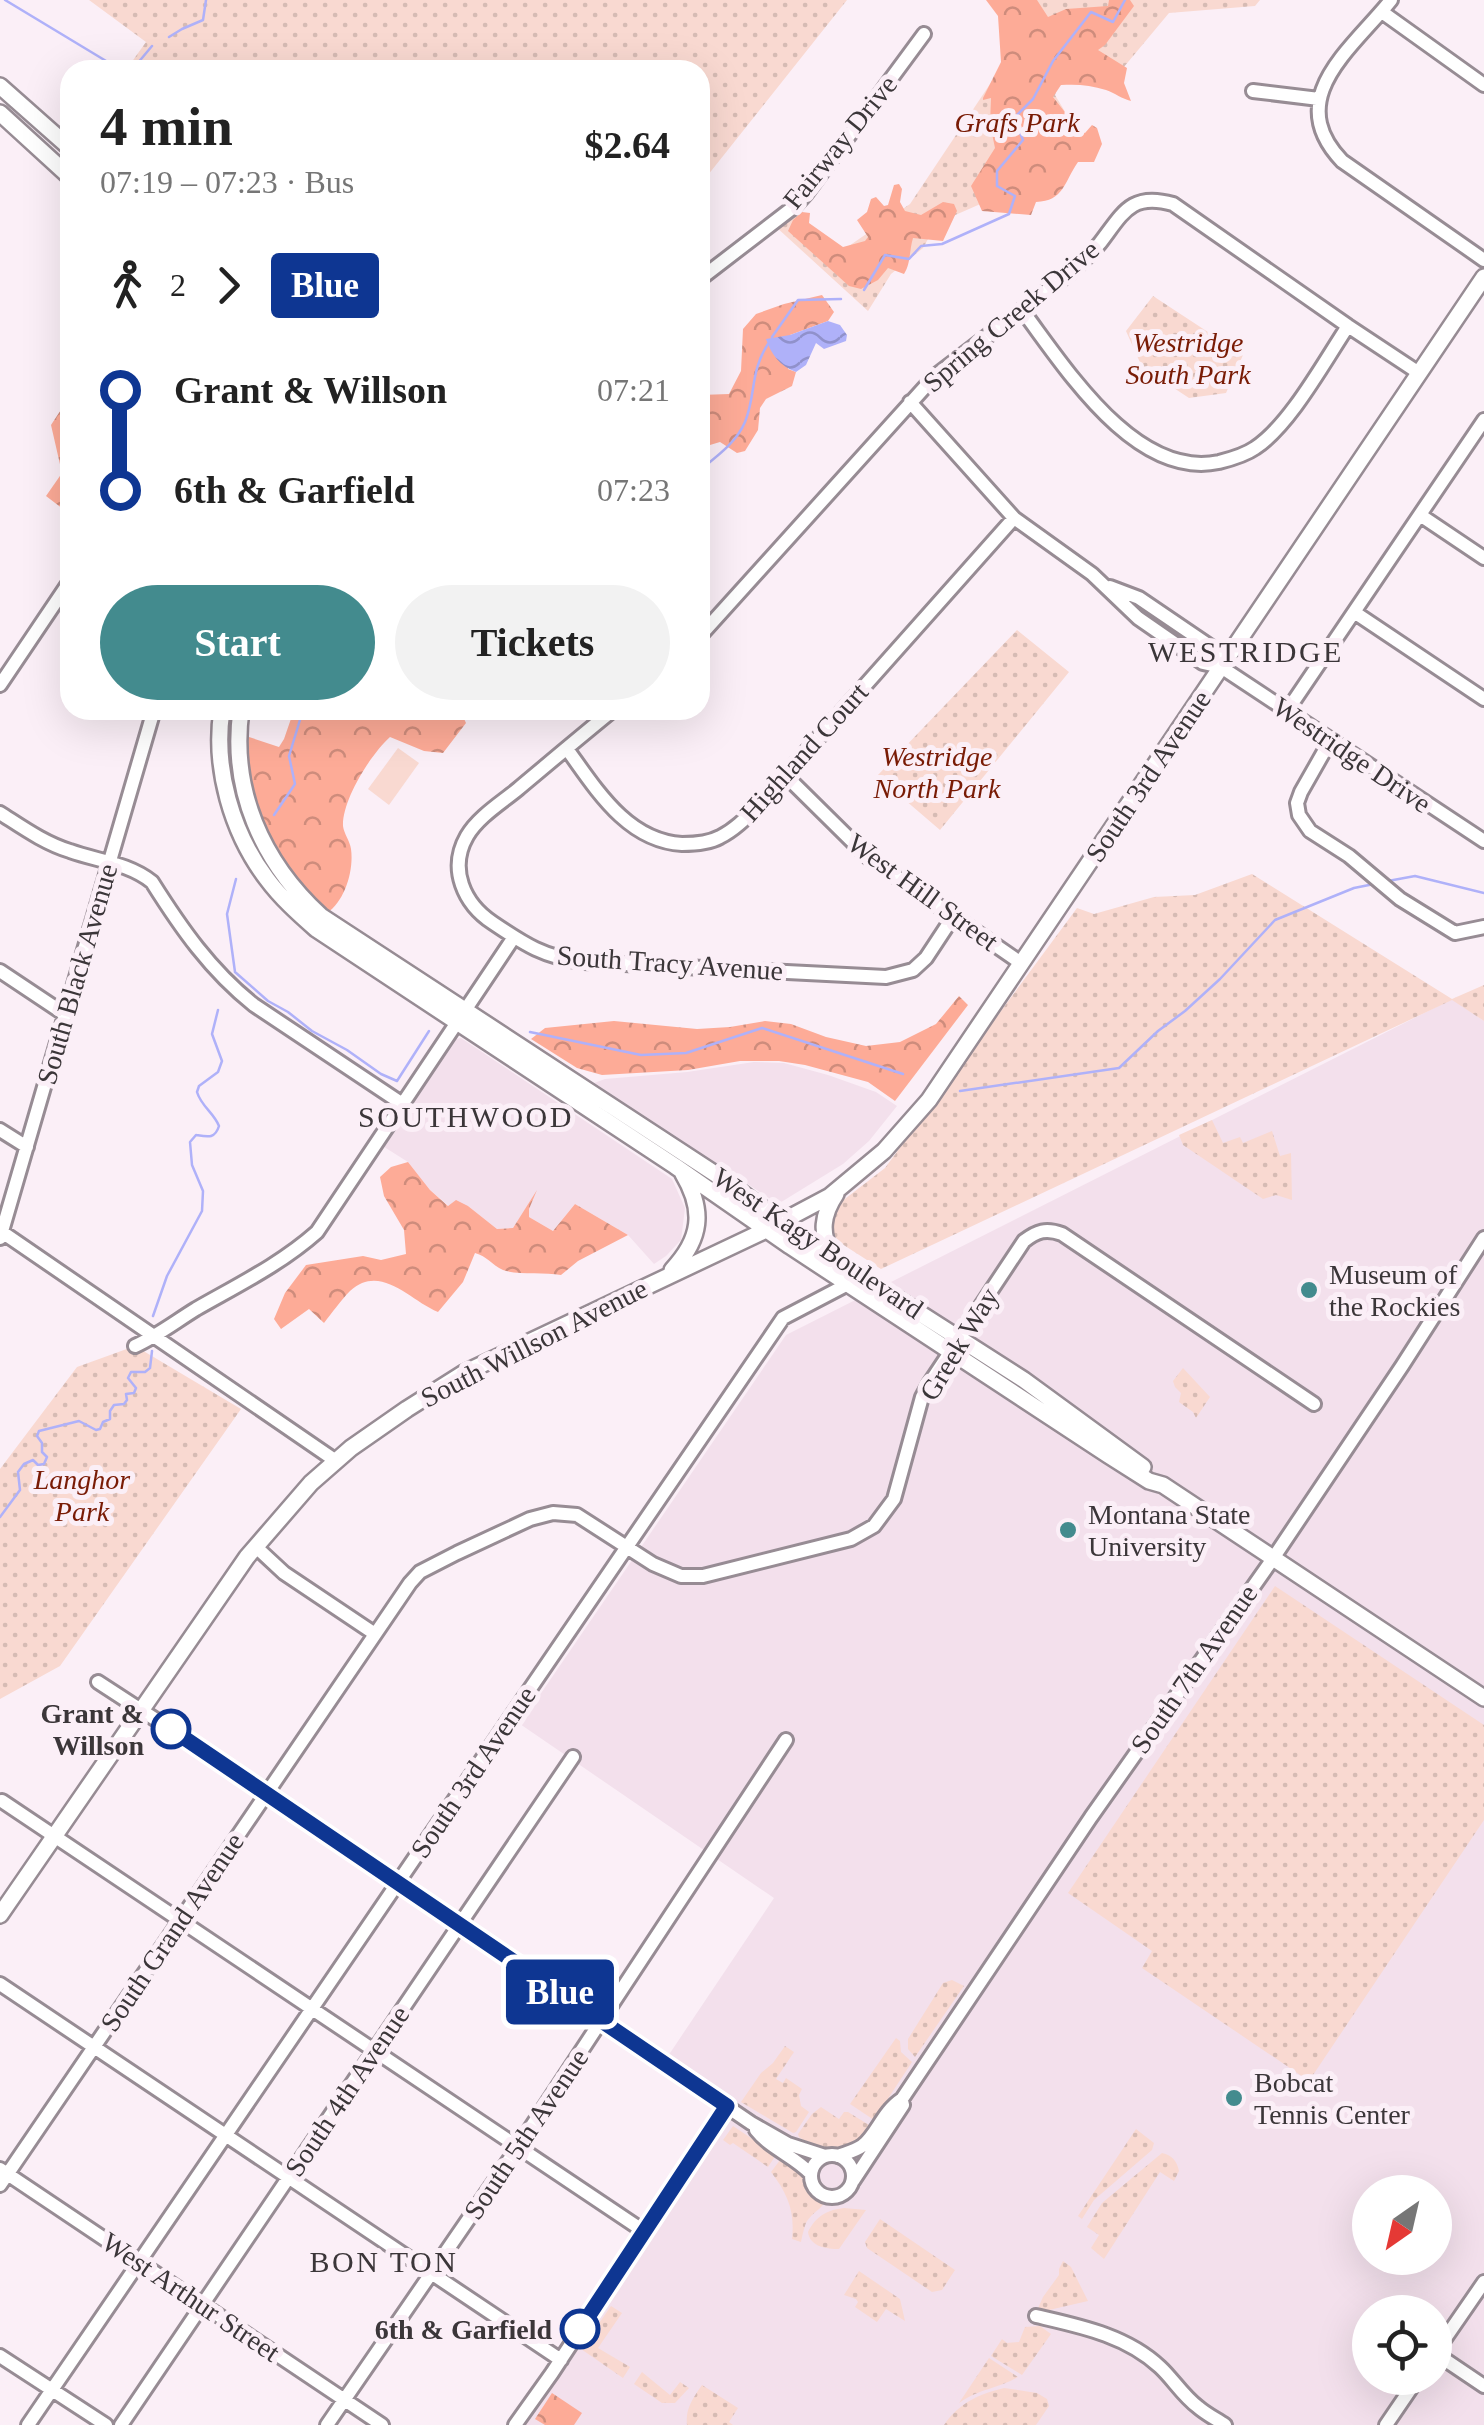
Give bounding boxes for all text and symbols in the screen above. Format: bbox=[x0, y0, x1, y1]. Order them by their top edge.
street label: Fairway Drive bbox=[777, 69, 903, 215]
text: 4 min bbox=[100, 96, 233, 157]
park label: Grafs Park bbox=[954, 107, 1080, 138]
text: $2.64 bbox=[585, 124, 670, 166]
text: 07:19 – 07:23 · Bus bbox=[100, 164, 354, 200]
street label: Spring Creek Drive bbox=[917, 234, 1105, 398]
icon: walk bbox=[100, 258, 155, 313]
icon: forward bbox=[201, 258, 256, 313]
text: Blue bbox=[291, 266, 359, 305]
text: 2 bbox=[170, 267, 186, 303]
park label: Westridge South Park bbox=[1125, 327, 1251, 390]
text: Grant & Willson bbox=[174, 369, 447, 411]
text: 07:21 bbox=[597, 372, 670, 408]
text: 6th & Garfield bbox=[174, 469, 415, 511]
text: 07:23 bbox=[597, 472, 670, 508]
button: Start bbox=[100, 585, 375, 700]
button: Tickets bbox=[395, 585, 670, 700]
district label: WESTRIDGE bbox=[1148, 635, 1344, 668]
street label: Highland Court bbox=[734, 676, 874, 827]
street label: South 3rd Avenue bbox=[1079, 684, 1217, 868]
street label: Westridge Drive bbox=[1267, 691, 1437, 819]
park label: Westridge North Park bbox=[873, 741, 1001, 804]
street label: West Hill Street bbox=[842, 827, 1004, 957]
street label: South Black Avenue bbox=[31, 860, 123, 1088]
street label: South Tracy Avenue bbox=[556, 940, 784, 986]
district label: SOUTHWOOD bbox=[358, 1100, 574, 1133]
street label: West Kagy Boulevard bbox=[707, 1161, 929, 1325]
place label: Museum of the Rockies bbox=[1329, 1259, 1460, 1322]
street label: South Willson Avenue bbox=[416, 1272, 652, 1414]
marker: Museum of the Rockies bbox=[1298, 1279, 1320, 1301]
street label: Greek Way bbox=[913, 1282, 1005, 1406]
park label: Langhor Park bbox=[33, 1464, 130, 1527]
place label: Montana State University bbox=[1088, 1499, 1251, 1562]
marker: Montana State University bbox=[1057, 1519, 1079, 1541]
street label: South 7th Avenue bbox=[1124, 1579, 1264, 1759]
street label: South 3rd Avenue bbox=[404, 1680, 542, 1864]
place label: Grant & Willson bbox=[41, 1698, 144, 1761]
marker: Grant & Willson bbox=[152, 1710, 190, 1748]
street label: South Grand Avenue bbox=[94, 1827, 250, 2037]
line badge: Blue bbox=[490, 1960, 630, 2024]
text: Blue bbox=[526, 1973, 594, 2012]
street label: South 4th Avenue bbox=[279, 2000, 415, 2182]
street label: South 5th Avenue bbox=[458, 2043, 594, 2225]
place label: Bobcat Tennis Center bbox=[1254, 2067, 1411, 2130]
marker: Bobcat Tennis Center bbox=[1223, 2087, 1245, 2109]
north arrow bbox=[1352, 2175, 1452, 2275]
map controls bbox=[1352, 2175, 1452, 2395]
street label: West Arthur Street bbox=[96, 2226, 286, 2368]
district label: BON TON bbox=[310, 2245, 458, 2278]
button: locate bbox=[1352, 2295, 1452, 2395]
marker: 6th & Garfield bbox=[561, 2310, 599, 2348]
place label: 6th & Garfield bbox=[375, 2314, 552, 2345]

